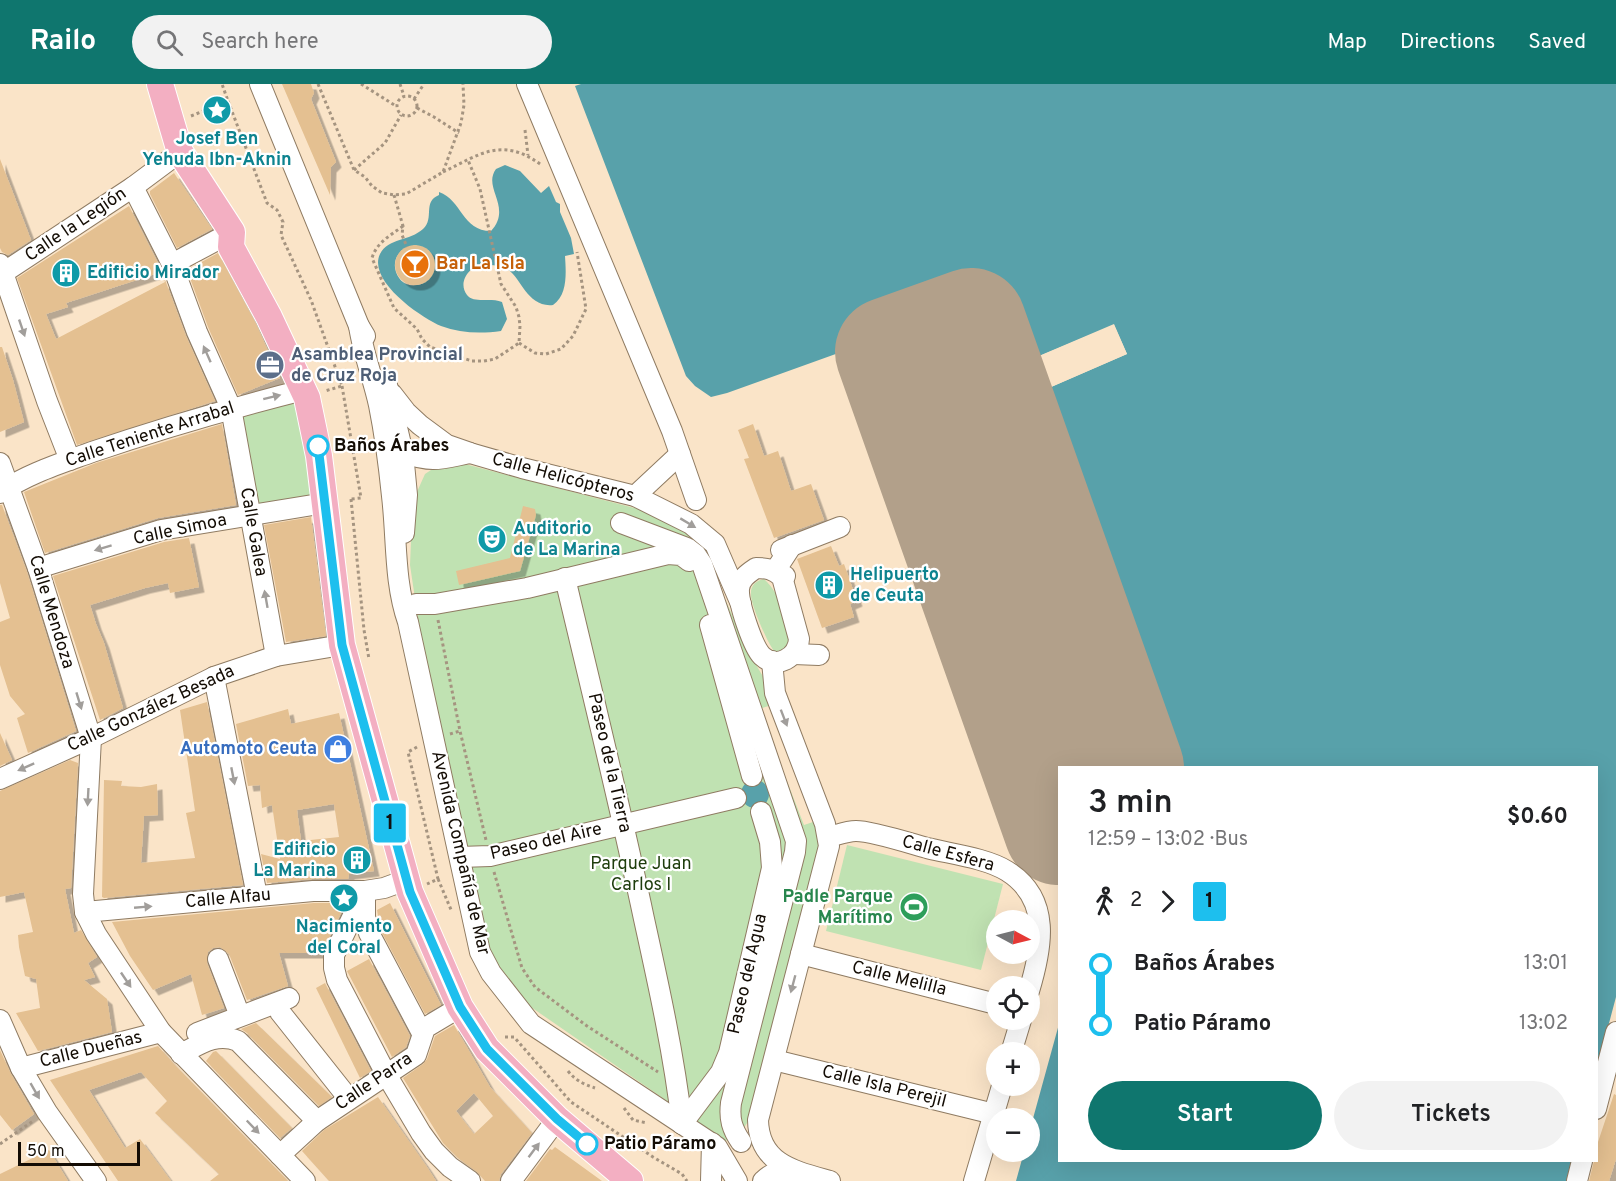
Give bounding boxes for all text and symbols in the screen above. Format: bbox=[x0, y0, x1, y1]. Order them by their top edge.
search box bbox=[132, 15, 552, 69]
text: Railo bbox=[30, 24, 96, 60]
icon: search bbox=[153, 26, 186, 59]
text: Search here bbox=[201, 29, 319, 56]
text: Map bbox=[1327, 29, 1367, 56]
text: Directions bbox=[1400, 29, 1495, 56]
text: Saved bbox=[1528, 29, 1586, 56]
place icon: Josef Ben Yehuda Ibn-Aknin bbox=[201, 94, 233, 126]
place label: Josef Ben Yehuda Ibn-Aknin bbox=[142, 128, 292, 172]
street label: Calle la Legión bbox=[21, 183, 131, 267]
bar icon: Bar La Isla bbox=[399, 248, 431, 280]
place label: Bar La Isla bbox=[436, 253, 525, 276]
building icon: Edificio Mirador bbox=[50, 257, 82, 289]
place label: Edificio Mirador bbox=[87, 262, 220, 285]
one-way arrow bbox=[18, 319, 28, 337]
place label: Asamblea Provincial de Cruz Roja bbox=[291, 344, 463, 388]
one-way arrow bbox=[202, 345, 212, 363]
office icon: Asamblea Provincial de Cruz Roja bbox=[254, 349, 286, 381]
one-way arrow bbox=[263, 392, 282, 402]
street label: Calle Teniente Arrabal bbox=[63, 397, 237, 473]
place label: Baños Árabes bbox=[334, 433, 449, 458]
marker: Baños Árabes bbox=[307, 435, 329, 457]
street label: Calle Helicópteros bbox=[489, 448, 637, 508]
street label: Calle Galea bbox=[234, 486, 272, 578]
street label: Calle Simoa bbox=[131, 509, 229, 551]
one-way arrow bbox=[680, 517, 696, 528]
place label: Auditorio de La Marina bbox=[513, 518, 621, 562]
theatre icon: Auditorio de La Marina bbox=[476, 523, 508, 555]
one-way arrow bbox=[94, 544, 112, 553]
street label: Calle Mendoza bbox=[23, 552, 79, 672]
place label: Helipuerto de Ceuta bbox=[850, 564, 939, 608]
building icon: Helipuerto de Ceuta bbox=[813, 569, 845, 601]
one-way arrow bbox=[261, 589, 270, 608]
street label: Calle González Besada bbox=[64, 660, 238, 758]
street label: Paseo de la Tierra bbox=[582, 691, 636, 835]
one-way arrow bbox=[75, 692, 85, 710]
one-way arrow bbox=[780, 709, 790, 727]
shop icon: Automoto Ceuta bbox=[322, 733, 354, 765]
place label: Automoto Ceuta bbox=[180, 738, 317, 761]
street label: Avenida Compañía de Mar bbox=[425, 748, 495, 958]
one-way arrow bbox=[17, 762, 35, 772]
one-way arrow bbox=[229, 766, 238, 785]
text: 3 min bbox=[1088, 783, 1173, 825]
one-way arrow bbox=[84, 787, 93, 806]
line badge: 1 bbox=[370, 804, 410, 842]
text: $0.60 bbox=[1507, 804, 1568, 831]
text: 1 bbox=[386, 810, 394, 837]
street label: Paseo del Aire bbox=[488, 818, 604, 866]
text: 12:59 – 13:02 · Bus bbox=[1088, 827, 1248, 853]
street label: Calle Esfera bbox=[899, 831, 997, 877]
place label: Edificio La Marina bbox=[253, 839, 336, 883]
building icon: Edificio La Marina bbox=[341, 844, 373, 876]
park label: Parque Juan Carlos I bbox=[590, 853, 692, 897]
place icon: Nacimiento del Coral bbox=[328, 882, 360, 914]
street label: Calle Alfau bbox=[184, 884, 272, 914]
icon: walk bbox=[1088, 885, 1121, 918]
icon: forward bbox=[1151, 885, 1184, 918]
place label: Padle Parque Marítimo bbox=[782, 886, 893, 930]
text: 2 bbox=[1130, 888, 1142, 914]
text: 1 bbox=[1205, 888, 1214, 915]
sports icon: Padle Parque Marítimo bbox=[898, 891, 930, 923]
one-way arrow bbox=[134, 902, 153, 912]
north arrow bbox=[986, 910, 1040, 964]
map controls bbox=[986, 910, 1040, 1162]
street label: Paseo del Agua bbox=[723, 912, 773, 1036]
place label: Nacimiento del Coral bbox=[296, 916, 392, 960]
text: Baños Árabes bbox=[1134, 951, 1275, 978]
text: 13:01 bbox=[1524, 951, 1568, 977]
street label: Calle Melilla bbox=[849, 956, 949, 1002]
one-way arrow bbox=[121, 971, 132, 988]
one-way arrow bbox=[788, 975, 798, 993]
button: locate bbox=[986, 976, 1040, 1030]
text: Patio Páramo bbox=[1134, 1011, 1271, 1038]
text: 13:02 bbox=[1519, 1011, 1568, 1037]
street label: Calle Dueñas bbox=[37, 1026, 145, 1074]
button: + bbox=[986, 1042, 1040, 1096]
street label: Calle Parra bbox=[331, 1048, 417, 1116]
street label: Calle Isla Perejil bbox=[819, 1060, 949, 1114]
button: Start bbox=[1088, 1081, 1322, 1150]
button: Tickets bbox=[1334, 1081, 1568, 1150]
one-way arrow bbox=[30, 1083, 40, 1100]
button: − bbox=[986, 1108, 1040, 1162]
one-way arrow bbox=[245, 1120, 259, 1134]
marker: Patio Páramo bbox=[576, 1133, 598, 1155]
place label: Patio Páramo bbox=[604, 1133, 716, 1156]
scale bar bbox=[18, 1139, 140, 1166]
text: 50 m bbox=[27, 1142, 65, 1162]
one-way arrow bbox=[528, 1142, 540, 1158]

